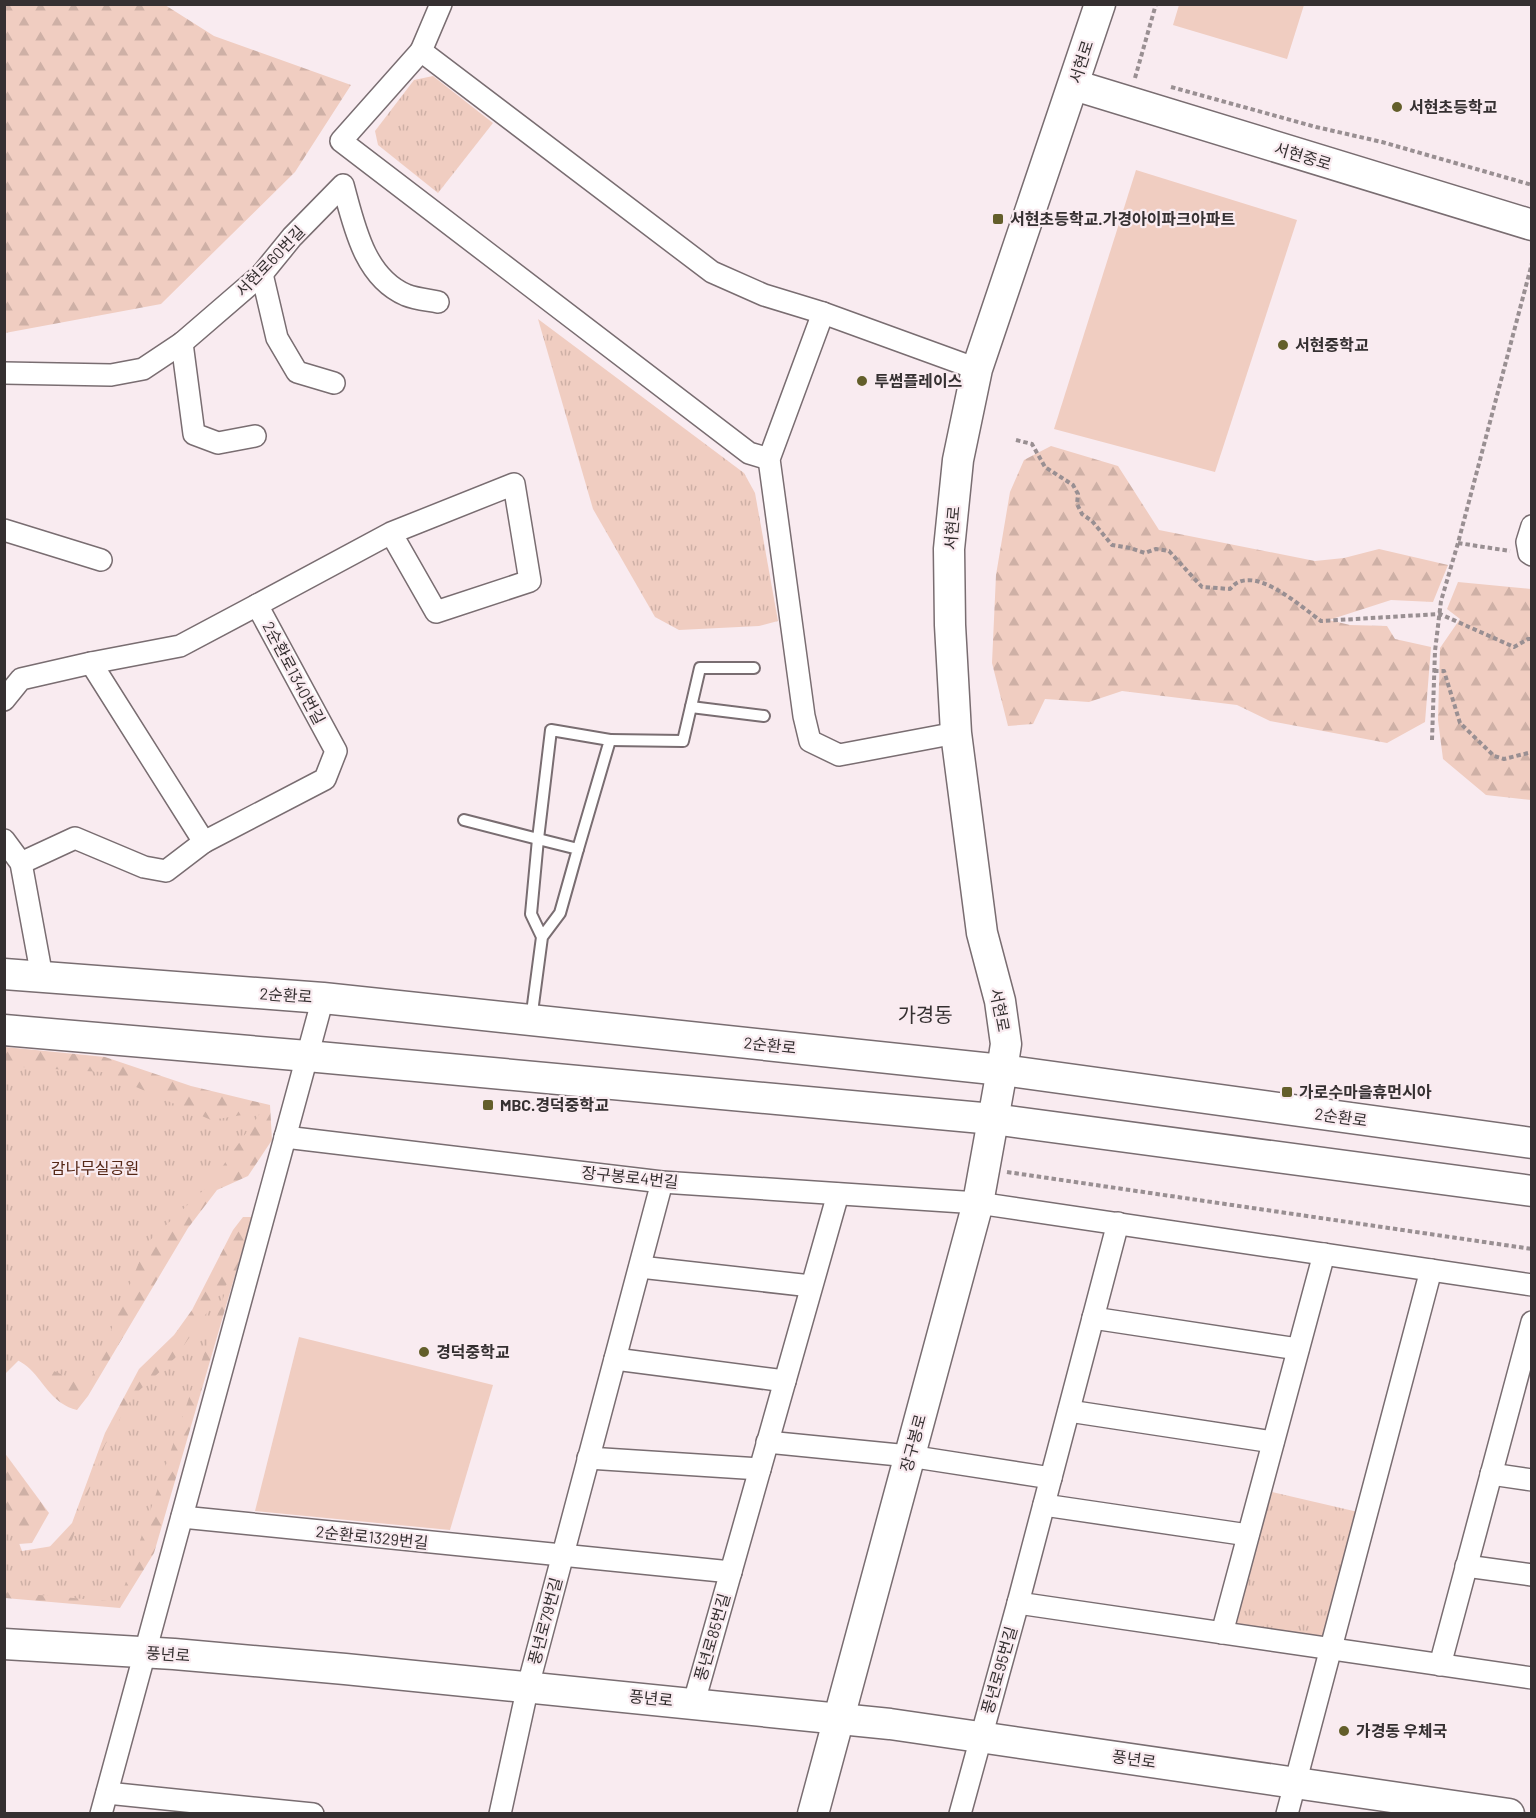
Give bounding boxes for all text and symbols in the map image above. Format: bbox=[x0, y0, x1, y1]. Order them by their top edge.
street label: 서현로 bbox=[1065, 38, 1096, 86]
place label: 서현초등학교 bbox=[1409, 97, 1498, 116]
marker: 서현초등학교 bbox=[1390, 100, 1404, 114]
street label: 서현중로 bbox=[1272, 138, 1334, 173]
place label: 서현초등학교.가경아이파크아파트 bbox=[1010, 209, 1235, 228]
marker: 서현초등학교.가경아이파크아파트 bbox=[991, 212, 1005, 226]
street label: 서현로60번길 bbox=[231, 221, 308, 300]
place label: 서현중학교 bbox=[1295, 335, 1369, 354]
marker: 서현중학교 bbox=[1276, 338, 1290, 352]
place label: 투썸플레이스 bbox=[874, 371, 963, 390]
marker: 투썸플레이스 bbox=[855, 374, 869, 388]
street label: 서현로 bbox=[940, 505, 963, 551]
street label: 2순환로1340번길 bbox=[259, 618, 330, 727]
street label: 2순환로 bbox=[259, 983, 313, 1006]
street label: 서현로 bbox=[987, 986, 1014, 1034]
district label: 가경동 bbox=[897, 1002, 953, 1026]
street label: 2순환로 bbox=[743, 1032, 798, 1057]
place label: 가로수마을휴먼시아 bbox=[1299, 1082, 1432, 1101]
marker: 가로수마을휴먼시아 bbox=[1280, 1085, 1294, 1099]
place label: MBC.경덕중학교 bbox=[500, 1095, 609, 1114]
marker: MBC.경덕중학교 bbox=[481, 1098, 495, 1112]
street label: 2순환로 bbox=[1314, 1103, 1369, 1130]
park label: 감나무실공원 bbox=[51, 1158, 139, 1177]
street label: 장구봉로4번길 bbox=[581, 1162, 679, 1191]
place label: 경덕중학교 bbox=[436, 1342, 510, 1361]
marker: 경덕중학교 bbox=[417, 1345, 431, 1359]
street label: 장구봉로 bbox=[896, 1412, 929, 1474]
street label: 2순환로1329번길 bbox=[315, 1521, 429, 1552]
street label: 풍년로79번길 bbox=[524, 1575, 565, 1667]
street label: 풍년로85번길 bbox=[690, 1591, 733, 1683]
street label: 풍년로95번길 bbox=[977, 1624, 1020, 1716]
street label: 풍년로 bbox=[145, 1642, 191, 1665]
street label: 풍년로 bbox=[628, 1686, 674, 1709]
place label: 가경동 우체국 bbox=[1356, 1721, 1448, 1740]
marker: 가경동 우체국 bbox=[1337, 1724, 1351, 1738]
street label: 풍년로 bbox=[1111, 1746, 1158, 1771]

